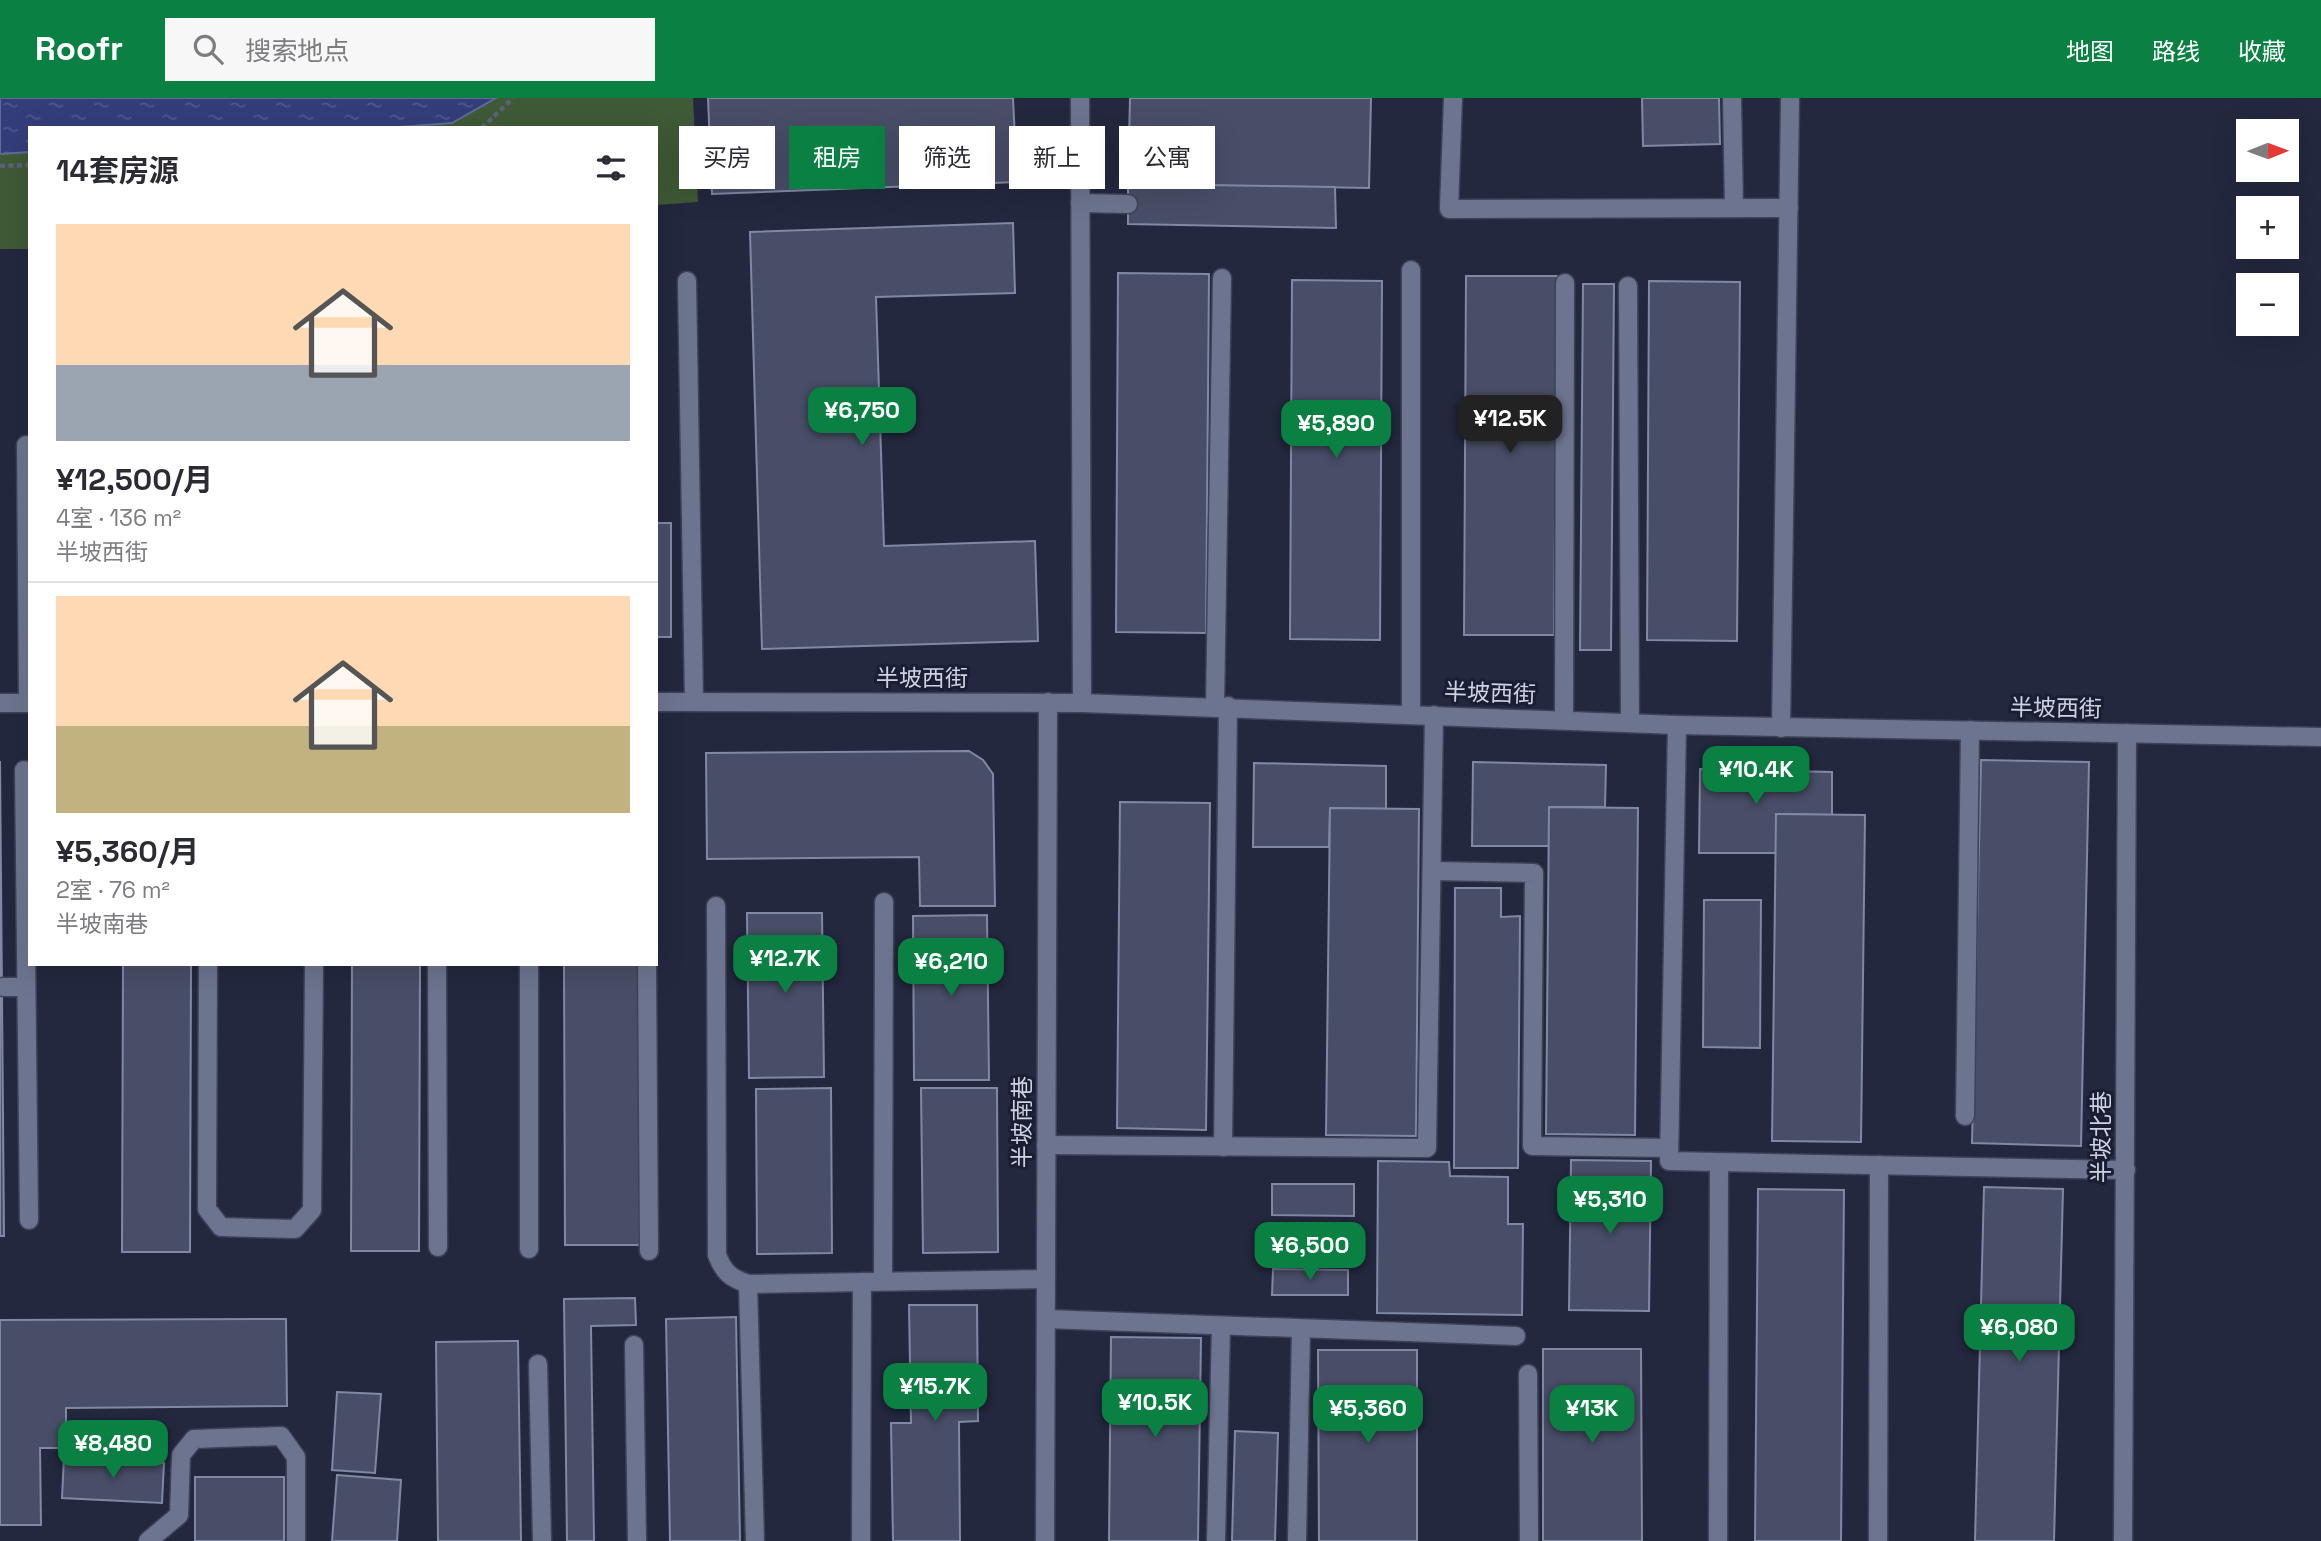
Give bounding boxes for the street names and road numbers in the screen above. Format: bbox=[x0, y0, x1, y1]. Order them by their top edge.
street label: 半坡西街 bbox=[876, 663, 968, 693]
street label: 半坡西街 bbox=[1444, 676, 1536, 710]
street label: 半坡西街 bbox=[2010, 692, 2102, 724]
street label: 半坡南巷 bbox=[1007, 1076, 1037, 1168]
street label: 半坡北巷 bbox=[2086, 1091, 2116, 1183]

